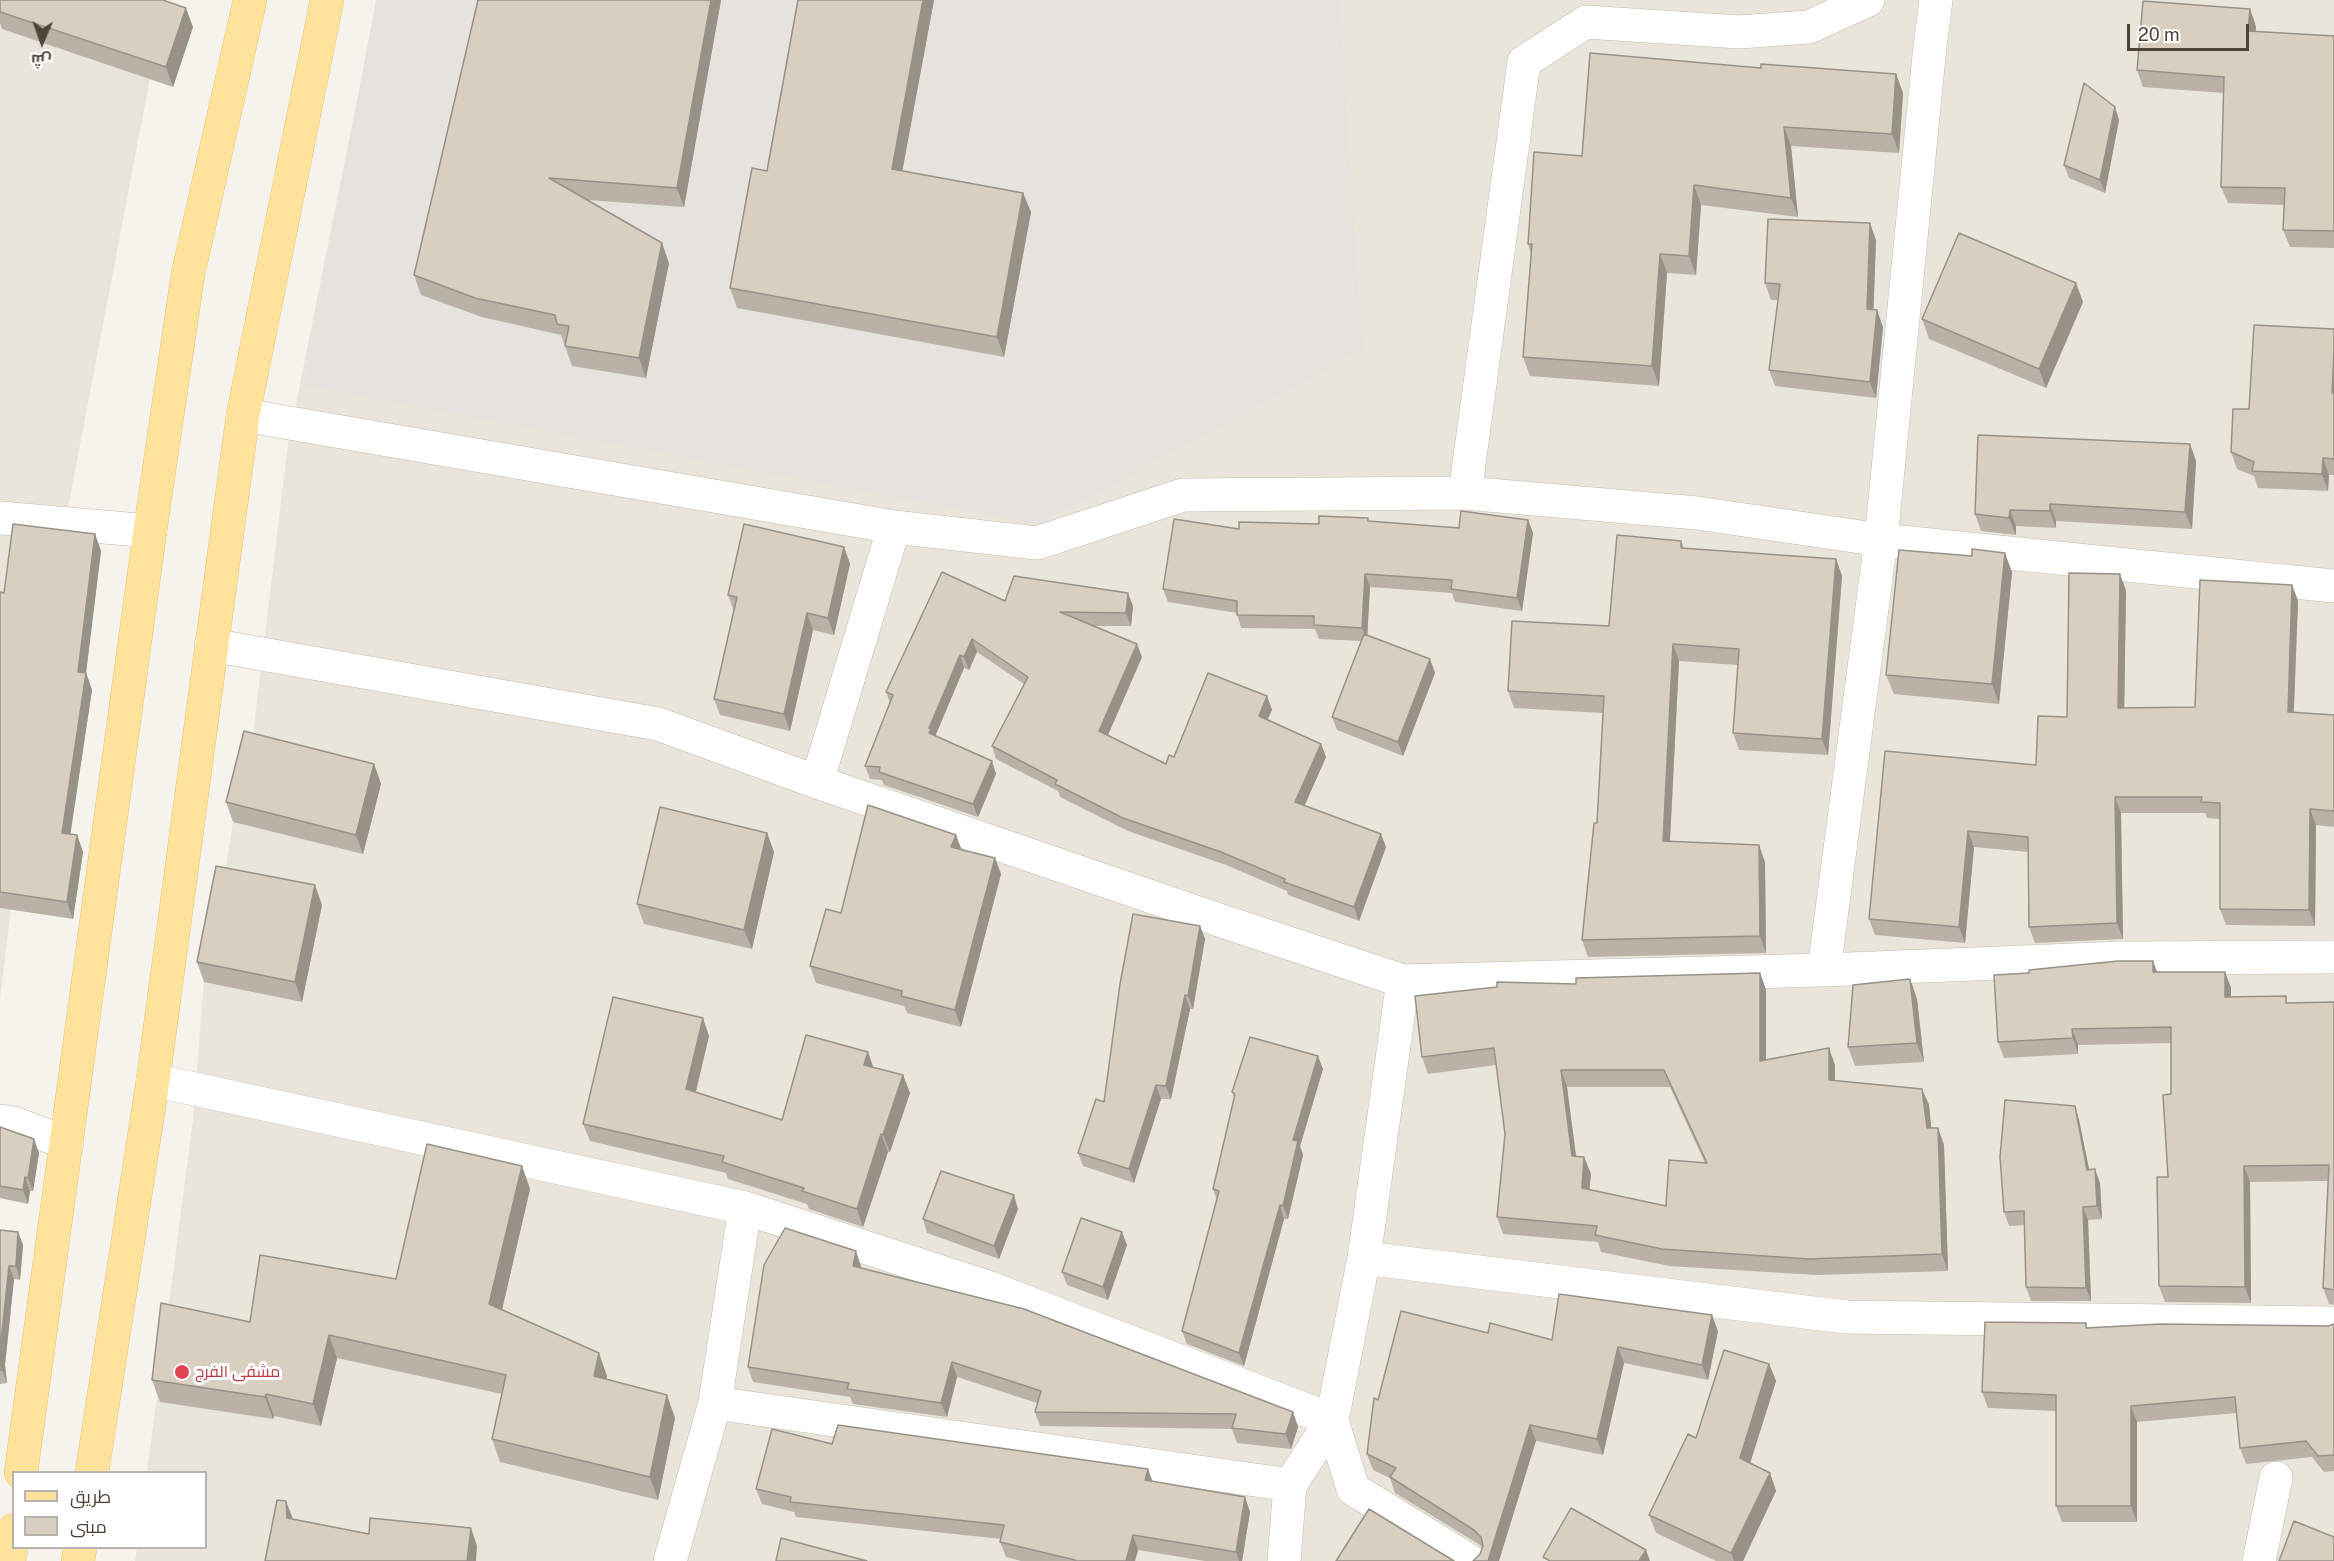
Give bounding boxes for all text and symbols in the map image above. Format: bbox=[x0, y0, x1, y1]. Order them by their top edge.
north arrow bbox=[12, 12, 72, 72]
scale bar bbox=[2130, 12, 2252, 50]
text: 20 m bbox=[2138, 24, 2180, 45]
text: ش bbox=[31, 51, 52, 70]
place label: مشفى الفرج bbox=[195, 1362, 280, 1382]
marker: مشفى الفرج bbox=[173, 1363, 191, 1381]
legend bbox=[12, 1471, 207, 1549]
text: طريق bbox=[70, 1486, 111, 1507]
text: مبنى bbox=[70, 1516, 107, 1537]

